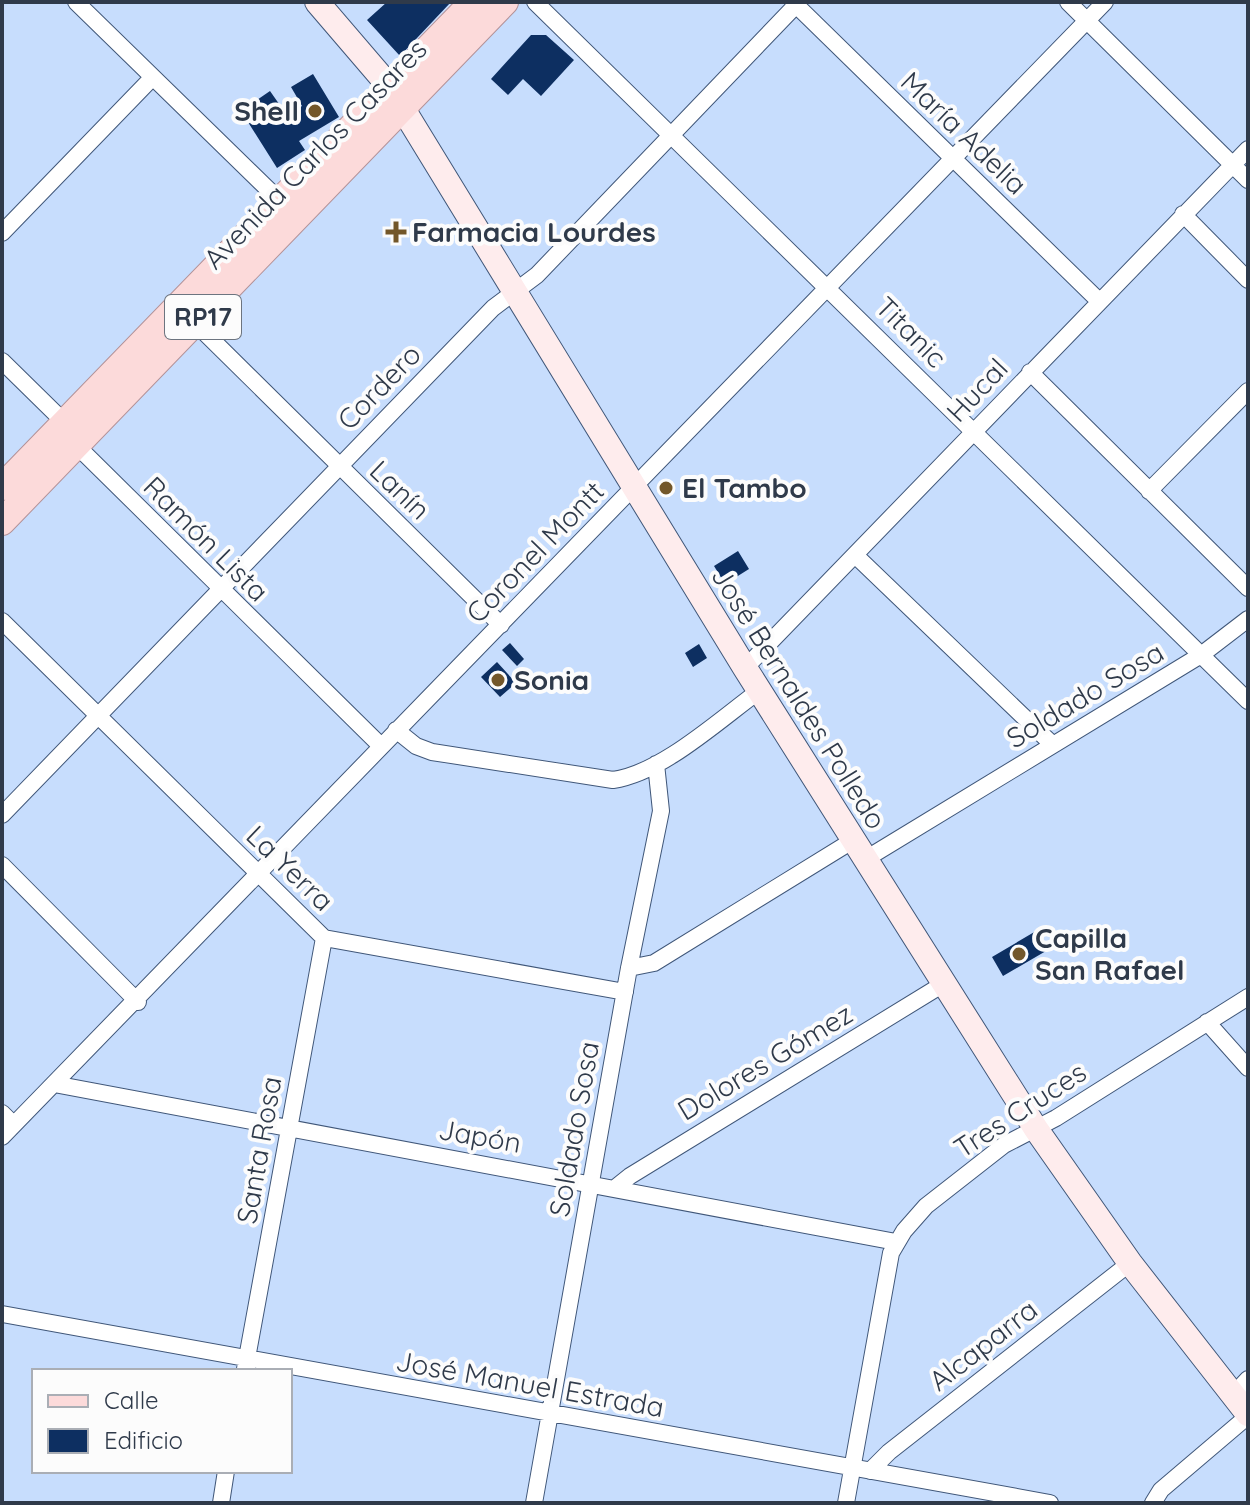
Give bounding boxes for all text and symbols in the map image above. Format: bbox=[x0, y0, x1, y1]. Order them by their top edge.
street label: Avenida Carlos Casares bbox=[196, 31, 434, 276]
street label: María Adelia bbox=[894, 64, 1035, 201]
place label: Shell bbox=[234, 93, 299, 128]
marker: Shell bbox=[306, 102, 324, 120]
place label: Farmacia Lourdes bbox=[412, 214, 656, 249]
marker: Farmacia Lourdes bbox=[387, 223, 405, 241]
street label: Titanic bbox=[869, 289, 954, 374]
road number: RP17 bbox=[165, 295, 241, 339]
street label: Cordero bbox=[330, 337, 428, 437]
street label: Hucal bbox=[939, 351, 1015, 429]
street label: Lanín bbox=[363, 453, 438, 527]
street label: Ramón Lista bbox=[136, 469, 276, 609]
place label: El Tambo bbox=[682, 470, 807, 505]
street label: Coronel Montt bbox=[458, 473, 611, 630]
marker: El Tambo bbox=[657, 479, 675, 497]
street label: José Bernaldes Polledo bbox=[704, 560, 895, 835]
street label: Soldado Sosa bbox=[1000, 634, 1170, 755]
place label: Sonia bbox=[514, 662, 589, 697]
marker: Sonia bbox=[489, 671, 507, 689]
street label: La Yerra bbox=[239, 818, 341, 918]
place label: Capilla San Rafael bbox=[1035, 920, 1185, 987]
marker: Capilla San Rafael bbox=[1010, 945, 1028, 963]
street label: Dolores Gómez bbox=[671, 996, 859, 1128]
street label: Soldado Sosa bbox=[541, 1039, 606, 1219]
street label: Tres Cruces bbox=[947, 1054, 1092, 1165]
street label: Santa Rosa bbox=[228, 1074, 289, 1226]
street label: Japón bbox=[436, 1111, 524, 1160]
street label: Alcaparra bbox=[922, 1291, 1044, 1398]
street label: José Manuel Estrada bbox=[393, 1343, 667, 1424]
legend bbox=[32, 1369, 292, 1473]
text: Calle bbox=[104, 1385, 159, 1415]
text: Edificio bbox=[104, 1425, 183, 1455]

